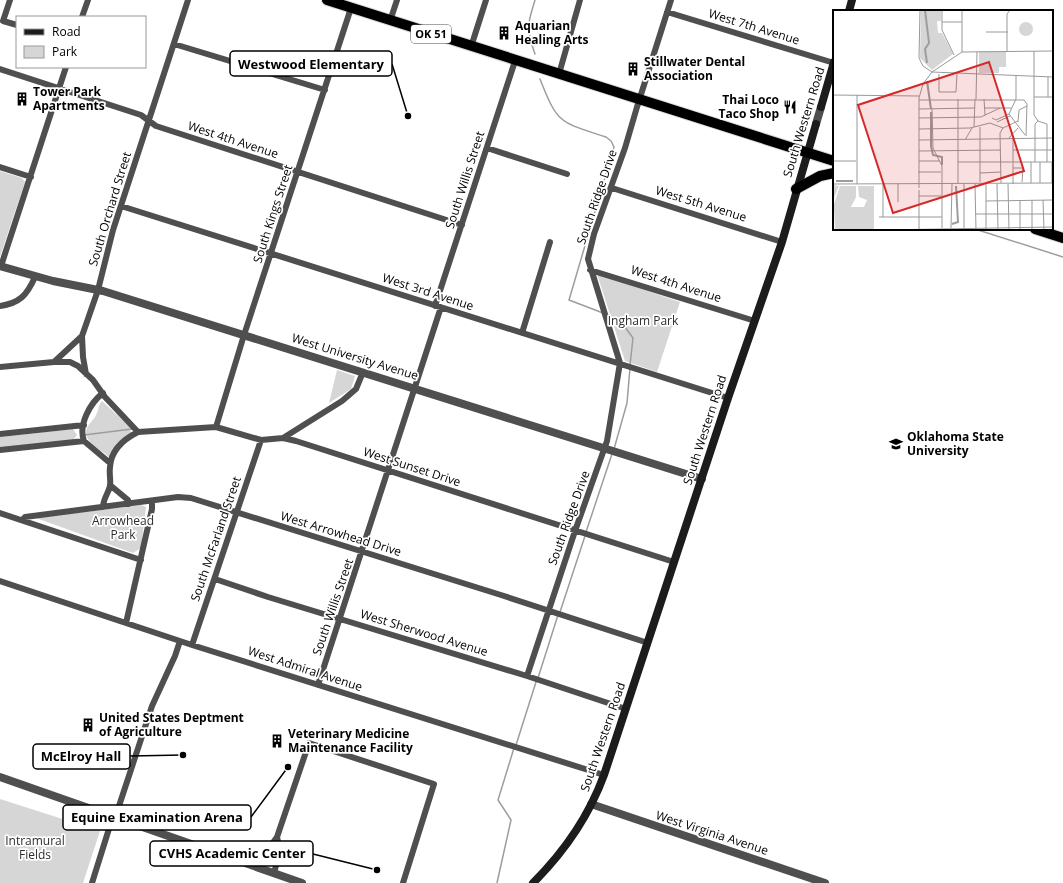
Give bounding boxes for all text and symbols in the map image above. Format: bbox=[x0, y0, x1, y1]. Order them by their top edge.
street label: West 7th Avenue bbox=[707, 5, 802, 49]
inset map bbox=[833, 10, 1053, 230]
legend bbox=[16, 16, 146, 68]
place label: Aquarian Healing Arts bbox=[515, 17, 589, 48]
text: Road bbox=[52, 23, 81, 40]
road number: OK 51 bbox=[411, 25, 451, 43]
building icon: Aquarian Healing Arts bbox=[496, 25, 512, 41]
text: Park bbox=[52, 43, 78, 60]
callout: Westwood Elementary bbox=[230, 51, 392, 76]
place label: Stillwater Dental Association bbox=[644, 53, 745, 84]
text: Westwood Elementary bbox=[238, 55, 385, 73]
building icon: Stillwater Dental Association bbox=[625, 61, 641, 77]
street label: South Western Road bbox=[779, 65, 828, 179]
place label: Tower Park Apartments bbox=[33, 83, 105, 114]
building icon: Tower Park Apartments bbox=[14, 91, 30, 107]
place label: Thai Loco Taco Shop bbox=[719, 91, 779, 122]
restaurant icon: Thai Loco Taco Shop bbox=[782, 99, 798, 115]
street label: West 4th Avenue bbox=[186, 117, 281, 162]
street label: South Willis Street bbox=[441, 129, 488, 231]
street label: South Ridge Drive bbox=[572, 147, 621, 247]
street label: South Orchard Street bbox=[84, 150, 135, 268]
street label: South Kings Street bbox=[249, 162, 296, 265]
street label: West 5th Avenue bbox=[654, 182, 749, 226]
street label: West 4th Avenue bbox=[629, 261, 724, 306]
street label: West 3rd Avenue bbox=[380, 269, 476, 314]
park label: Ingham Park bbox=[608, 312, 679, 329]
street label: West University Avenue bbox=[290, 329, 421, 384]
street label: South Western Road bbox=[679, 373, 730, 487]
place label: Oklahoma State University bbox=[907, 428, 1004, 459]
school or university icon: Oklahoma State University bbox=[888, 436, 904, 452]
street label: West Sunset Drive bbox=[361, 443, 463, 490]
street label: South Ridge Drive bbox=[544, 468, 594, 567]
street label: South McFarland Street bbox=[186, 474, 245, 604]
street label: West Arrowhead Drive bbox=[279, 507, 404, 560]
park label: Arrowhead Park bbox=[92, 512, 154, 543]
street label: South Willis Street bbox=[308, 556, 357, 658]
street label: West Sherwood Avenue bbox=[358, 605, 490, 660]
street label: West Admiral Avenue bbox=[246, 642, 365, 695]
street label: South Western Road bbox=[576, 680, 629, 794]
place label: United States Deptment of Agriculture bbox=[99, 709, 244, 740]
building icon: United States Deptment of Agriculture bbox=[80, 717, 96, 733]
place label: Veterinary Medicine Maintenance Facility bbox=[288, 725, 413, 756]
building icon: Veterinary Medicine Maintenance Facility bbox=[269, 733, 285, 749]
callout: McElroy Hall bbox=[33, 744, 130, 769]
text: McElroy Hall bbox=[41, 747, 121, 765]
callout: Equine Examination Arena bbox=[63, 805, 251, 830]
street label: West Virginia Avenue bbox=[654, 806, 771, 859]
text: Equine Examination Arena bbox=[71, 808, 243, 826]
park label: Intramural Fields bbox=[5, 832, 65, 863]
callout: CVHS Academic Center bbox=[150, 841, 313, 866]
text: CVHS Academic Center bbox=[158, 844, 306, 862]

